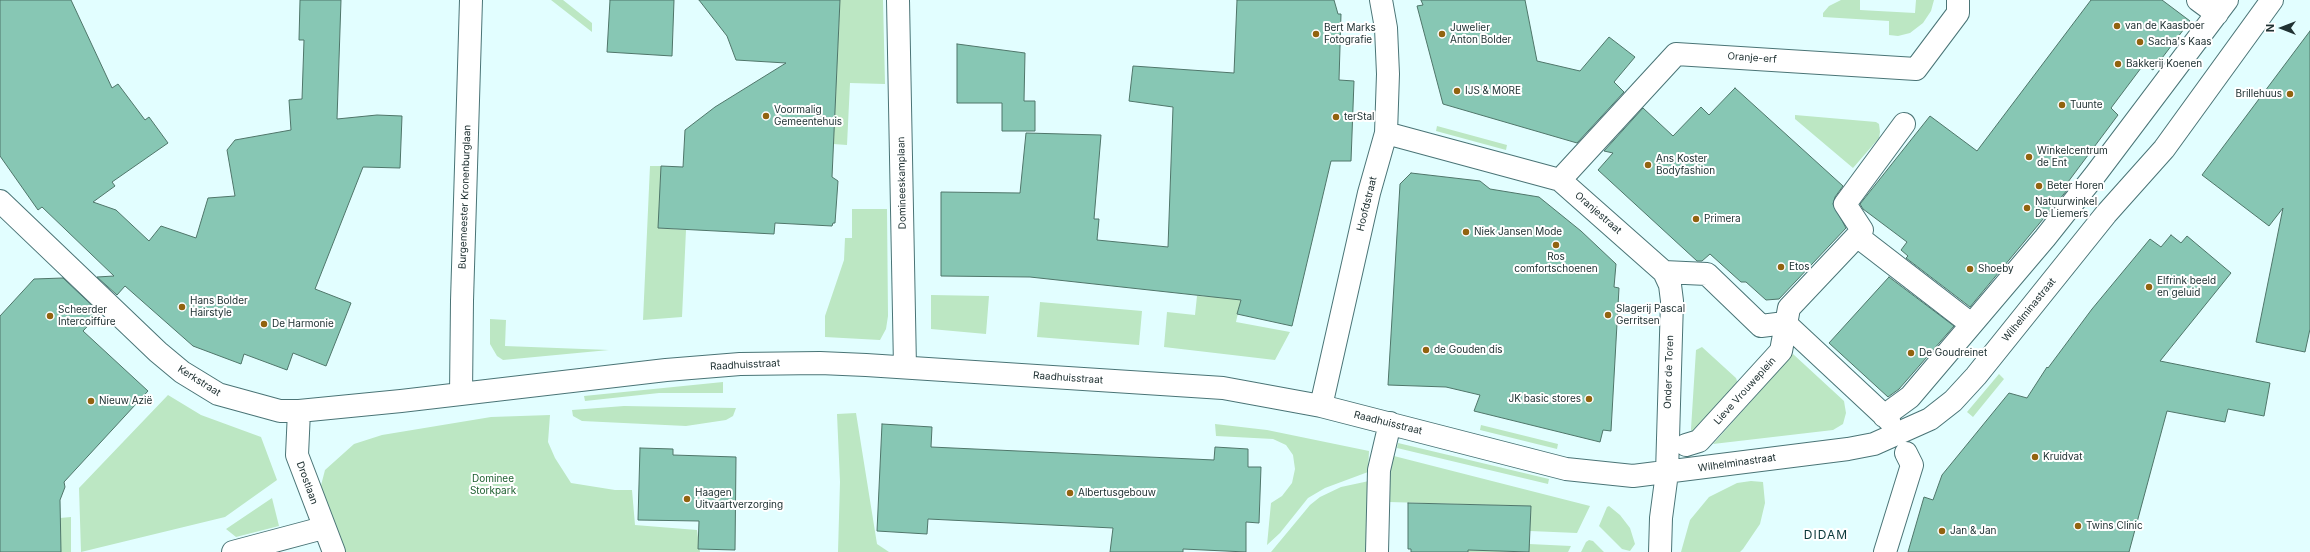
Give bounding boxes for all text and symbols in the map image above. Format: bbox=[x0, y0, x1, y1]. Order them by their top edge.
north arrow bbox=[2262, 8, 2302, 48]
place label: van de Kaasboer bbox=[2125, 20, 2205, 32]
marker: van de Kaasboer bbox=[2112, 21, 2122, 31]
place label: Bert Marks Fotografie bbox=[1324, 22, 1376, 46]
place label: Juwelier Anton Bolder bbox=[1450, 22, 1511, 46]
text: N bbox=[2263, 24, 2277, 32]
marker: Bert Marks Fotografie bbox=[1311, 29, 1321, 39]
marker: Juwelier Anton Bolder bbox=[1437, 29, 1447, 39]
place label: Sacha's Kaas bbox=[2148, 36, 2212, 48]
marker: Sacha's Kaas bbox=[2135, 37, 2145, 47]
street label: Oranje-erf bbox=[1727, 50, 1777, 66]
place label: Bakkerij Koenen bbox=[2126, 58, 2202, 70]
marker: Bakkerij Koenen bbox=[2113, 59, 2123, 69]
place label: IJS & MORE bbox=[1465, 85, 1521, 97]
marker: IJS & MORE bbox=[1452, 86, 1462, 96]
place label: Brillehuus bbox=[2235, 88, 2282, 100]
marker: Brillehuus bbox=[2285, 89, 2295, 99]
place label: Tuunte bbox=[2070, 99, 2102, 111]
marker: Tuunte bbox=[2057, 100, 2067, 110]
place label: Voormalig Gemeentehuis bbox=[774, 104, 842, 128]
marker: Voormalig Gemeentehuis bbox=[761, 111, 771, 121]
place label: terStal bbox=[1344, 111, 1375, 123]
marker: terStal bbox=[1331, 112, 1341, 122]
street label: Burgemeester Kronenburglaan bbox=[456, 125, 474, 269]
street label: Domineeskamplaan bbox=[895, 137, 909, 229]
place label: Winkelcentrum de Ent bbox=[2037, 145, 2108, 168]
marker: Winkelcentrum de Ent bbox=[2024, 152, 2034, 162]
place label: Ans Koster Bodyfashion bbox=[1656, 153, 1715, 176]
marker: Ans Koster Bodyfashion bbox=[1643, 160, 1653, 170]
street label: Hoofdstraat bbox=[1354, 175, 1380, 233]
place label: Beter Horen bbox=[2047, 180, 2104, 192]
marker: Beter Horen bbox=[2034, 181, 2044, 191]
street label: Oranjestraat bbox=[1572, 189, 1624, 237]
place label: Natuurwinkel De Liemers bbox=[2035, 196, 2097, 220]
marker: Natuurwinkel De Liemers bbox=[2022, 203, 2032, 213]
place label: Primera bbox=[1704, 213, 1741, 225]
marker: Primera bbox=[1691, 214, 1701, 224]
place label: Niek Jansen Mode bbox=[1474, 226, 1562, 238]
marker: Niek Jansen Mode bbox=[1461, 227, 1471, 237]
marker: Ros comfortschoenen bbox=[1551, 240, 1561, 250]
place label: Ros comfortschoenen bbox=[1514, 251, 1598, 274]
place label: Etos bbox=[1789, 261, 1809, 273]
marker: Etos bbox=[1776, 262, 1786, 272]
place label: Shoeby bbox=[1978, 263, 2014, 275]
marker: Shoeby bbox=[1965, 264, 1975, 274]
place label: Elfrink beeld en geluid bbox=[2157, 275, 2216, 298]
street label: Wilhelminastraat bbox=[2000, 276, 2058, 344]
marker: Elfrink beeld en geluid bbox=[2144, 282, 2154, 292]
place label: Hans Bolder Hairstyle bbox=[190, 295, 248, 318]
marker: Hans Bolder Hairstyle bbox=[177, 302, 187, 312]
place label: Slagerij Pascal Gerritsen bbox=[1616, 303, 1685, 326]
place label: Scheerder Intercoiffure bbox=[58, 304, 116, 328]
marker: Slagerij Pascal Gerritsen bbox=[1603, 310, 1613, 320]
marker: Scheerder Intercoiffure bbox=[45, 311, 55, 321]
place label: De Harmonie bbox=[272, 318, 334, 330]
marker: De Harmonie bbox=[259, 319, 269, 329]
street label: Onder de Toren bbox=[1662, 335, 1676, 409]
place label: de Gouden dis bbox=[1434, 344, 1503, 356]
marker: de Gouden dis bbox=[1421, 345, 1431, 355]
place label: De Goudreinet bbox=[1919, 347, 1987, 359]
marker: De Goudreinet bbox=[1906, 348, 1916, 358]
street label: Lieve Vrouweplein bbox=[1712, 355, 1778, 427]
street label: Raadhuisstraat bbox=[710, 357, 780, 373]
street label: Kerkstraat bbox=[175, 363, 223, 399]
street label: Raadhuisstraat bbox=[1033, 370, 1103, 386]
place label: JK basic stores bbox=[1509, 393, 1581, 405]
marker: JK basic stores bbox=[1584, 394, 1594, 404]
place label: Nieuw Azië bbox=[99, 395, 152, 407]
marker: Nieuw Azië bbox=[86, 396, 96, 406]
street label: Raadhuisstraat bbox=[1353, 409, 1423, 437]
place label: Kruidvat bbox=[2043, 451, 2082, 463]
street label: Wilhelminastraat bbox=[1697, 452, 1777, 474]
marker: Kruidvat bbox=[2030, 452, 2040, 462]
street label: Drostlaan bbox=[294, 460, 320, 506]
park label: Dominee Storkpark bbox=[470, 473, 516, 496]
place label: Haagen Uitvaartverzorging bbox=[695, 487, 783, 510]
place label: Albertusgebouw bbox=[1078, 487, 1156, 499]
marker: Albertusgebouw bbox=[1065, 488, 1075, 498]
marker: Haagen Uitvaartverzorging bbox=[682, 494, 692, 504]
place label: Twins Clinic bbox=[2086, 520, 2143, 532]
marker: Twins Clinic bbox=[2073, 521, 2083, 531]
place label: Jan & Jan bbox=[1950, 525, 1997, 537]
marker: Jan & Jan bbox=[1937, 526, 1947, 536]
district label: DIDAM bbox=[1804, 528, 1848, 542]

